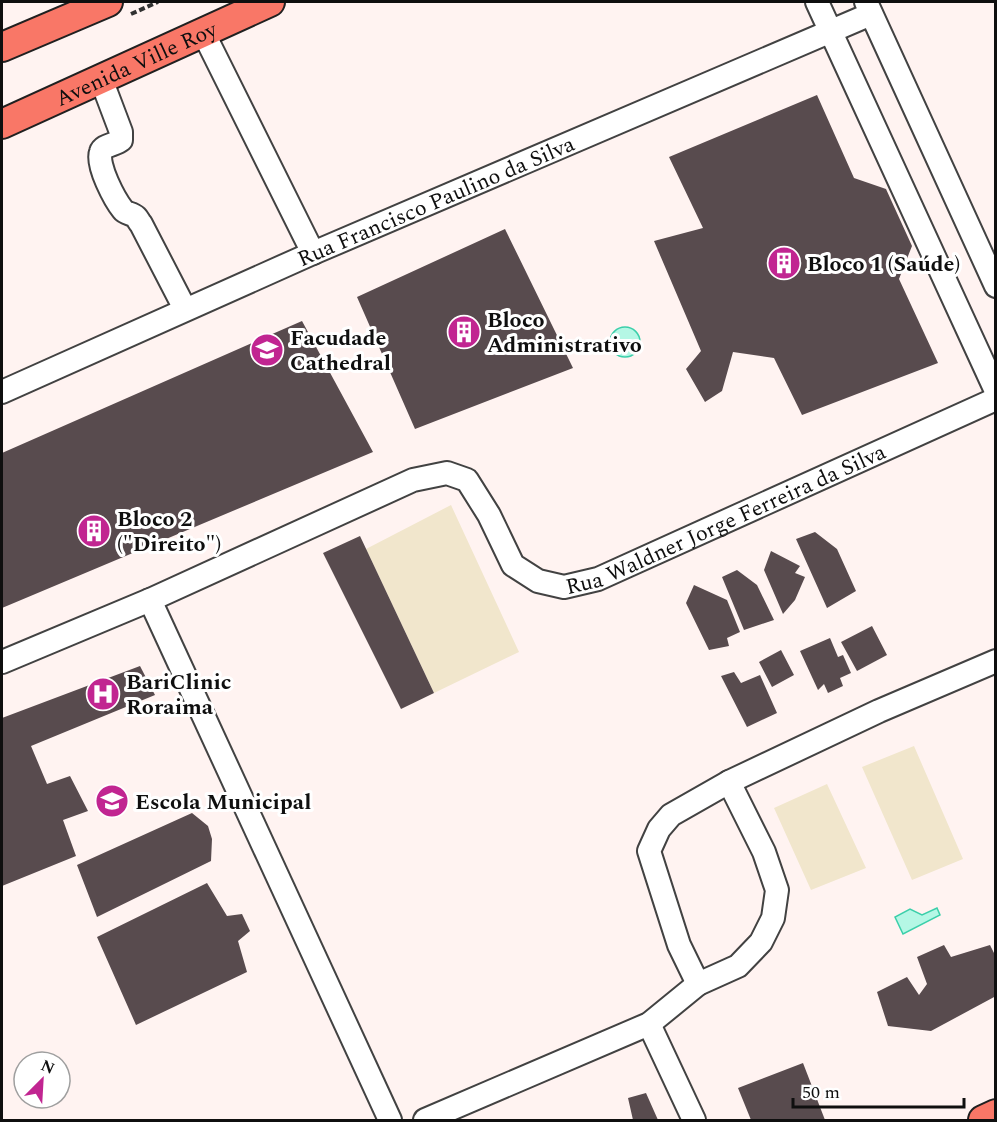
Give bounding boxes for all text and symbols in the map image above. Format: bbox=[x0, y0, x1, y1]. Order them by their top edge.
street label: Avenida Ville Roy bbox=[50, 13, 224, 116]
street label: Rua Francisco Paulino da Silva bbox=[292, 128, 580, 276]
building icon: Bloco 1 (Saúde) bbox=[766, 245, 802, 281]
place label: Bloco 1 (Saúde) bbox=[807, 248, 960, 281]
place label: Bloco Administrativo bbox=[487, 304, 642, 362]
building icon: Bloco Administrativo bbox=[446, 314, 482, 350]
place label: Facudade Cathedral bbox=[290, 322, 391, 380]
school or university icon: Facudade Cathedral bbox=[249, 332, 285, 368]
street label: Rua Waldner Jorge Ferreira da Silva bbox=[562, 436, 892, 604]
place label: Bloco 2 ("Direito") bbox=[117, 503, 221, 561]
building icon: Bloco 2 ("Direito") bbox=[76, 513, 112, 549]
place label: BariClinic Roraima bbox=[126, 666, 231, 724]
hospital icon: BariClinic Roraima bbox=[85, 676, 121, 712]
school or university icon: Escola Municipal bbox=[94, 783, 130, 819]
place label: Escola Municipal bbox=[135, 786, 311, 819]
north arrow bbox=[12, 1050, 72, 1110]
text: N bbox=[37, 1054, 59, 1081]
scale bar bbox=[793, 1071, 964, 1109]
text: 50 m bbox=[802, 1079, 840, 1106]

